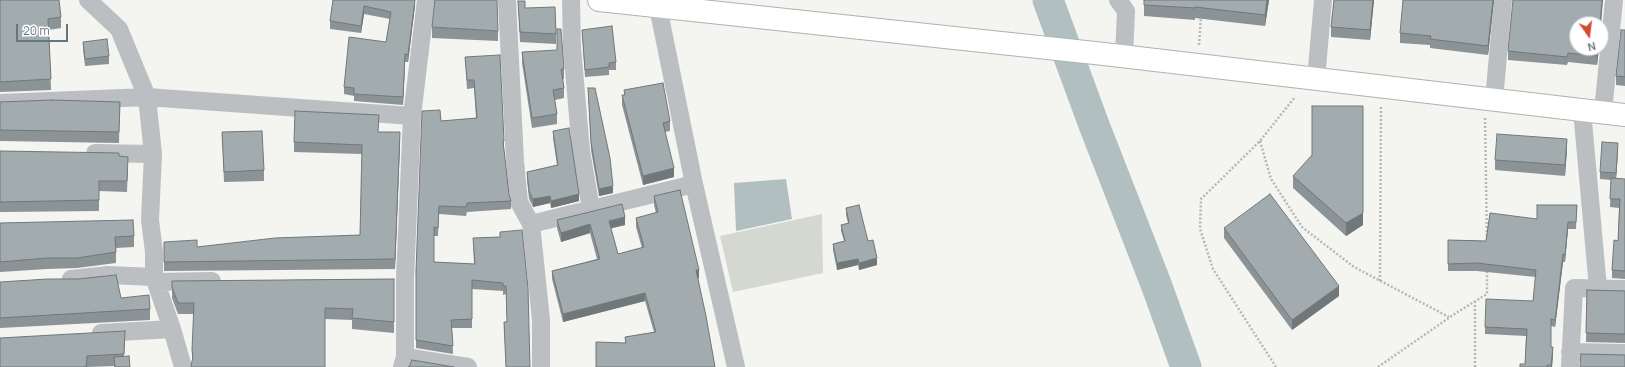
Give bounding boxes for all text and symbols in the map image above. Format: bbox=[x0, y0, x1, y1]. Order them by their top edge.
scale bar bbox=[18, 16, 70, 42]
north arrow bbox=[1569, 16, 1609, 56]
text: 20 m bbox=[23, 22, 50, 39]
text: N bbox=[1586, 39, 1597, 55]

